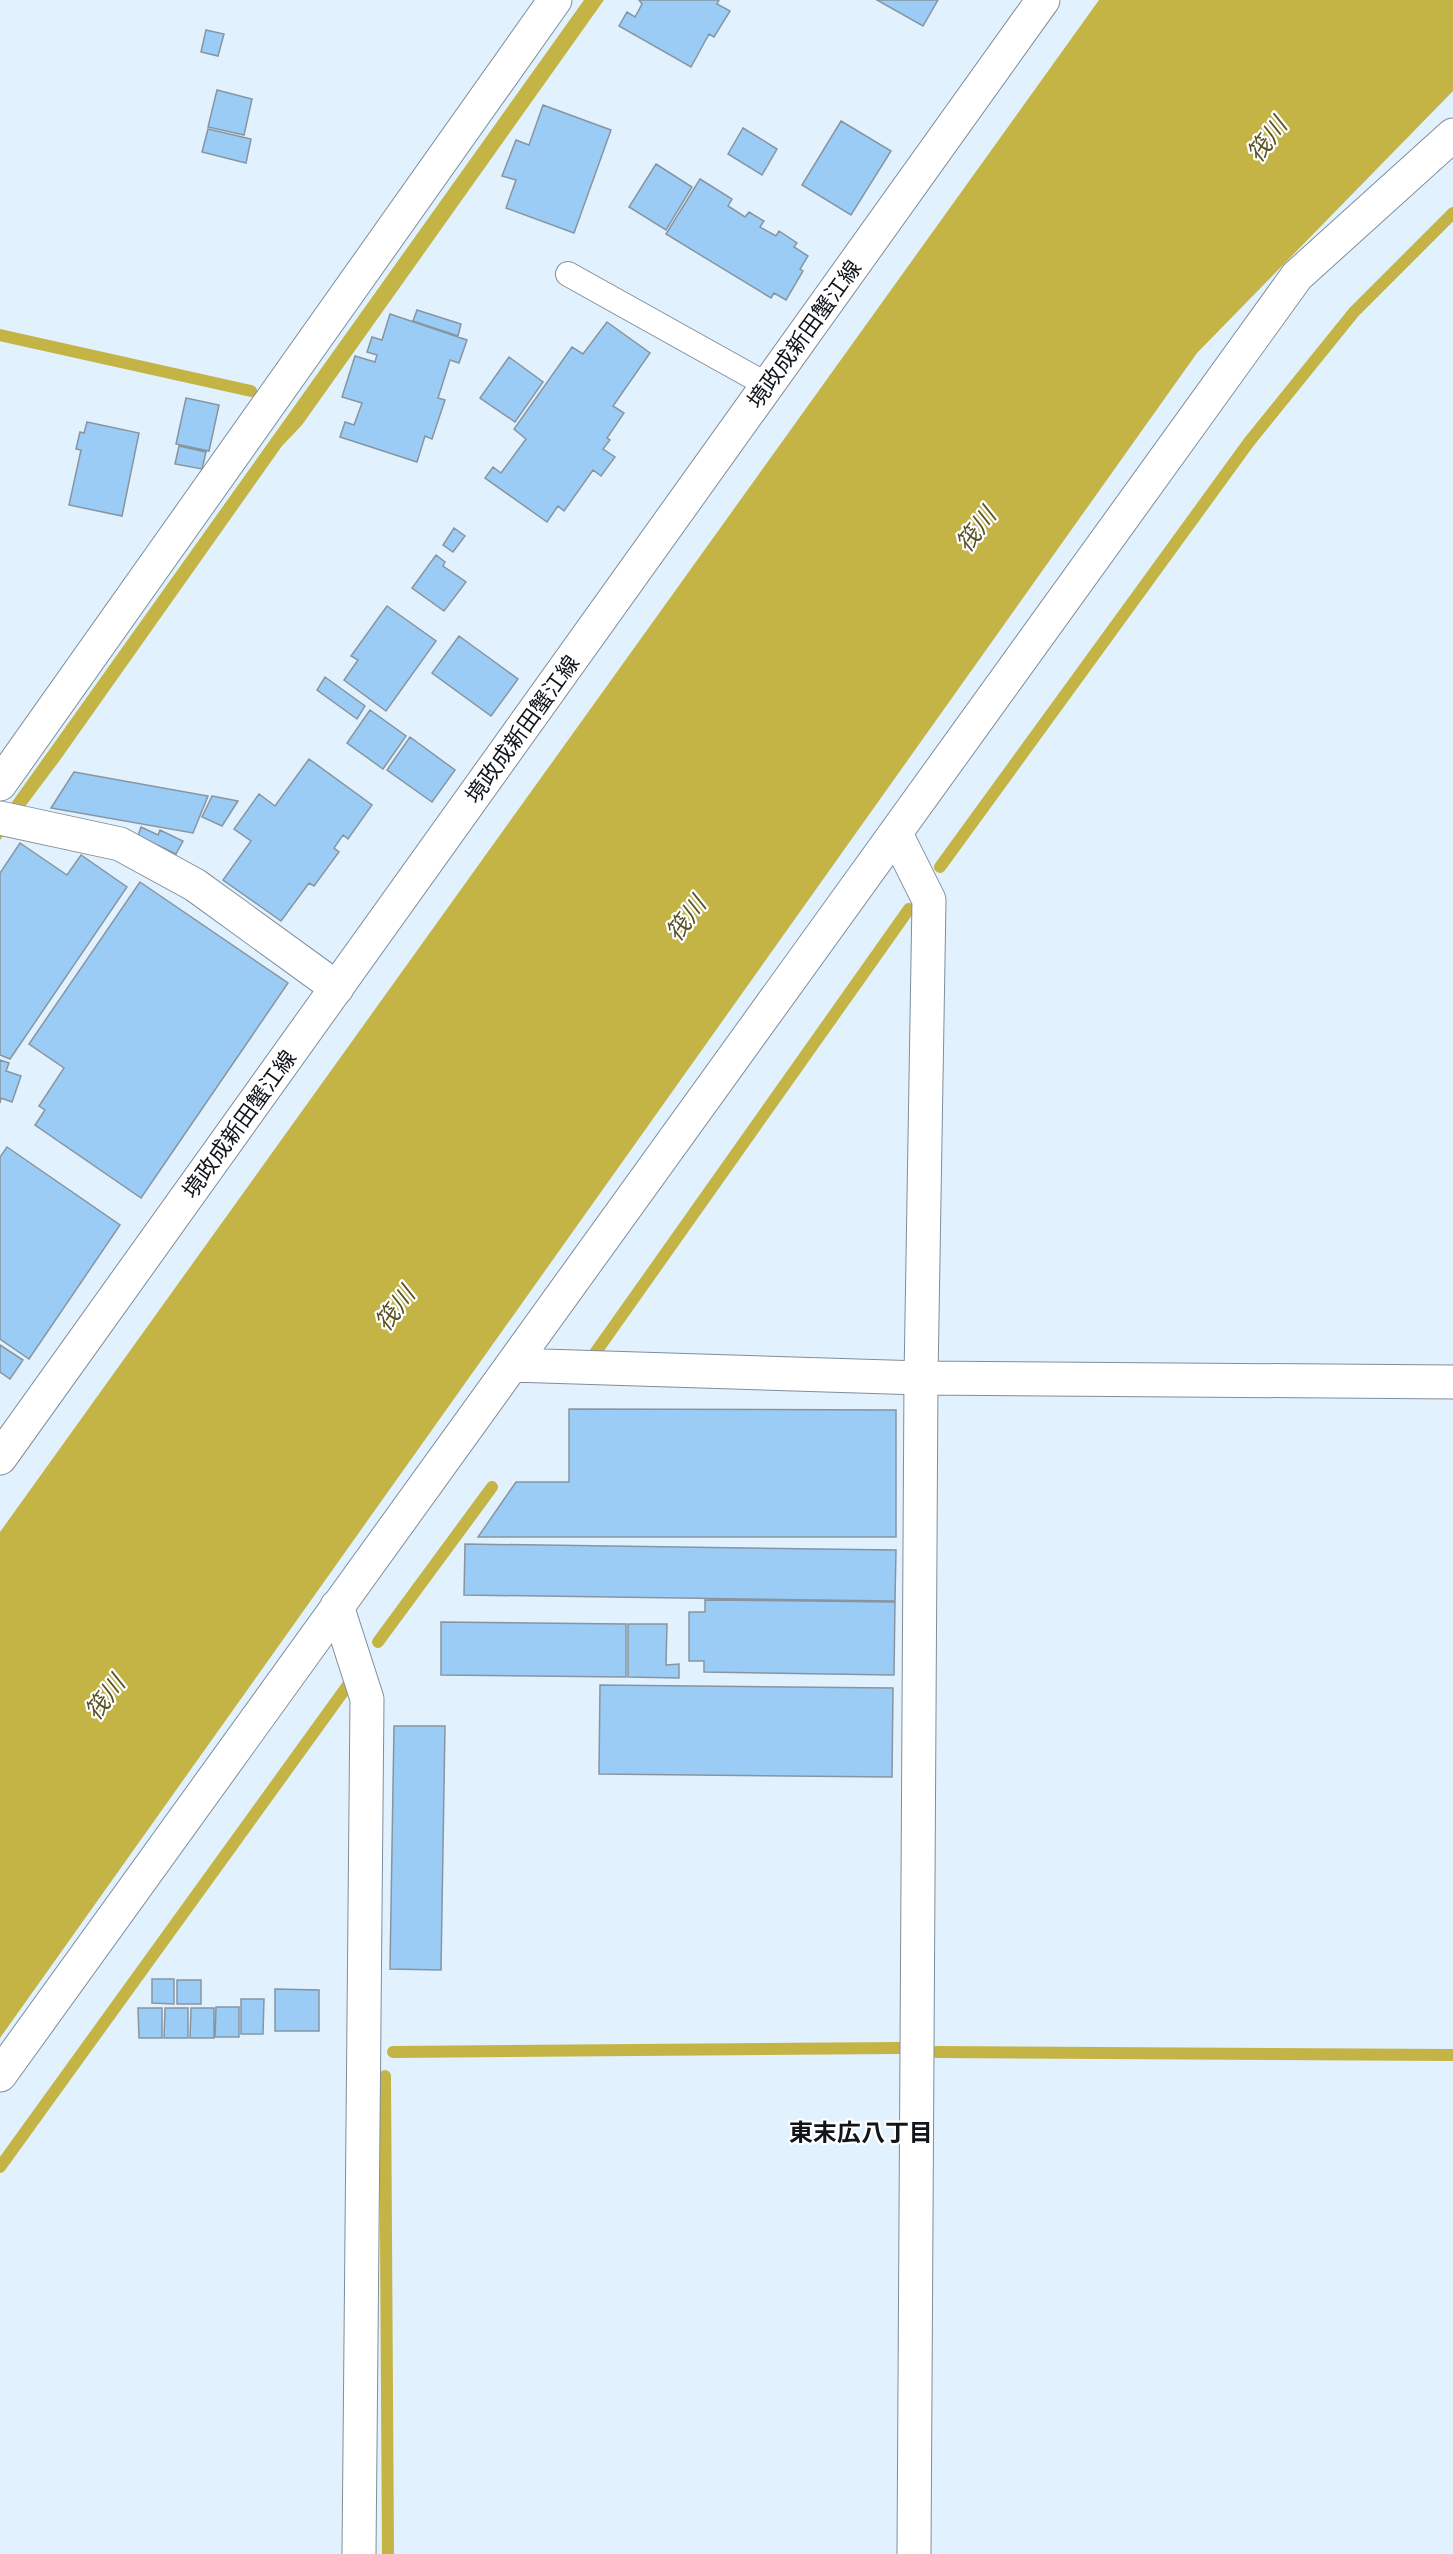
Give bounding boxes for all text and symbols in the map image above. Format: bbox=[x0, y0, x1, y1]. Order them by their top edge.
water label: 筏川 bbox=[1241, 109, 1294, 168]
street label: 境政成新田蟹江線 bbox=[742, 255, 867, 413]
water label: 筏川 bbox=[950, 499, 1003, 558]
street label: 境政成新田蟹江線 bbox=[460, 650, 585, 808]
water label: 筏川 bbox=[660, 888, 713, 947]
street label: 境政成新田蟹江線 bbox=[177, 1045, 302, 1203]
water label: 筏川 bbox=[369, 1278, 422, 1337]
water label: 筏川 bbox=[79, 1667, 132, 1726]
district label: 東末広八丁目 bbox=[789, 2118, 933, 2147]

